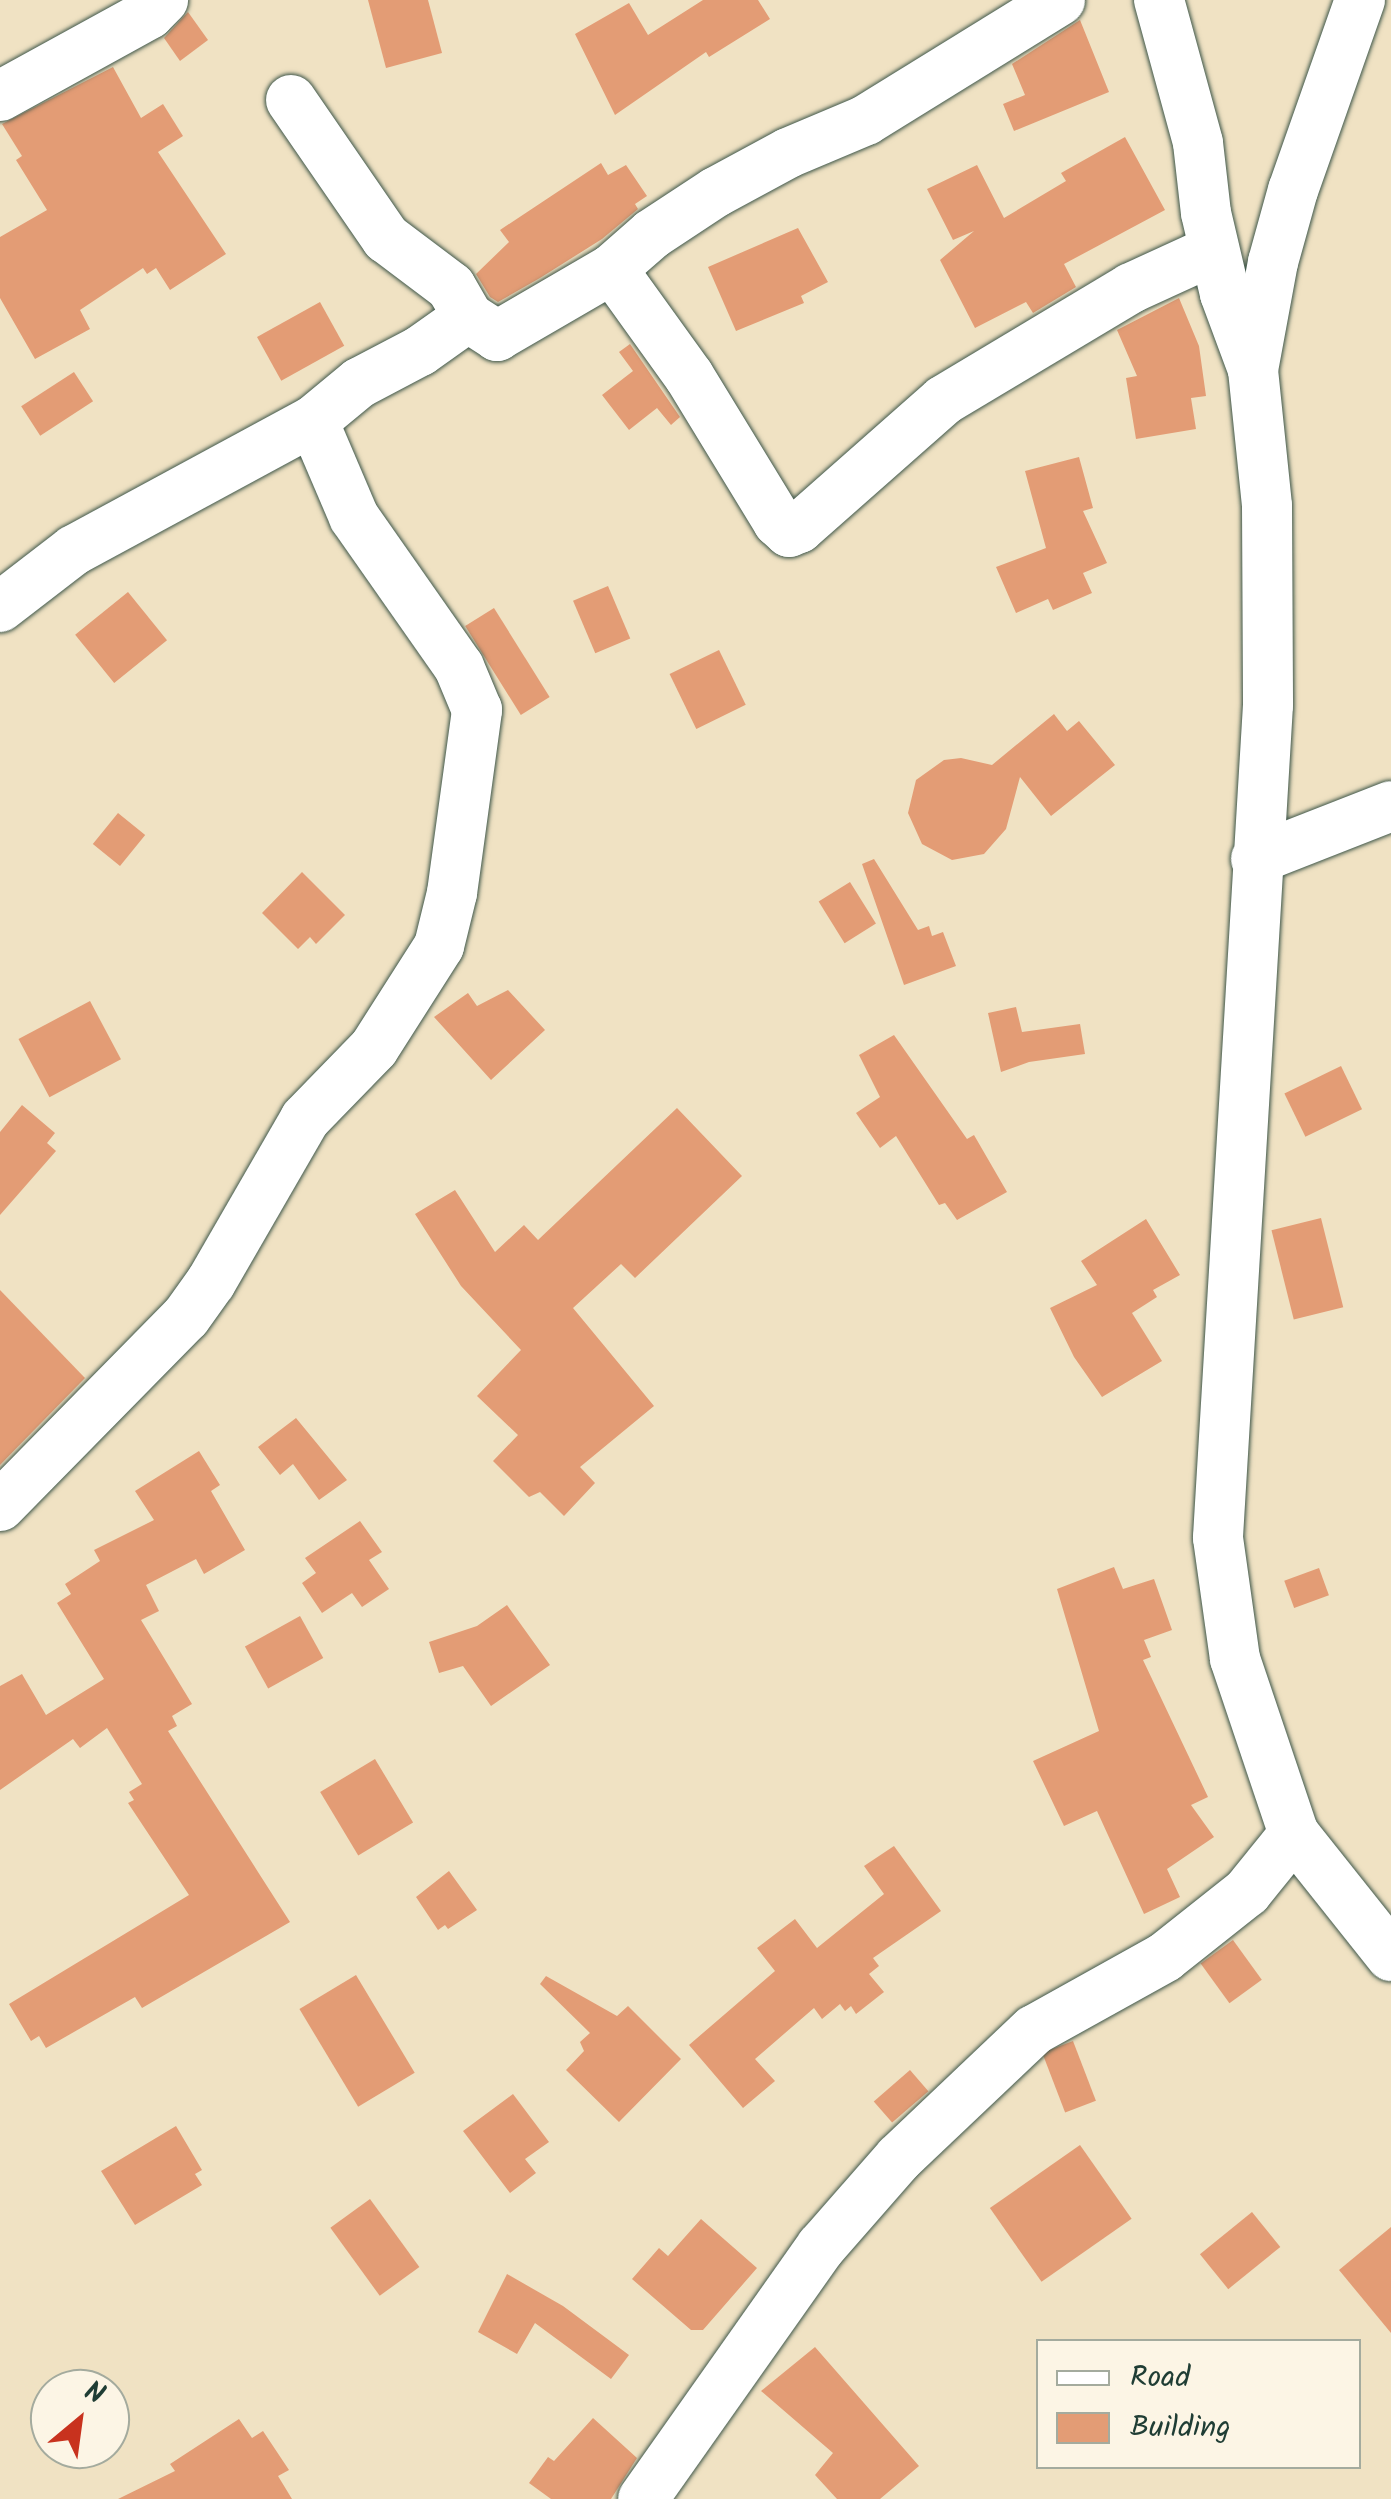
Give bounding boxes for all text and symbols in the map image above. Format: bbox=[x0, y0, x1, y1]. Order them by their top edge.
legend bbox=[1036, 2339, 1361, 2469]
text: Road bbox=[1130, 2354, 1190, 2402]
north arrow bbox=[30, 2369, 130, 2469]
text: N bbox=[75, 2370, 112, 2418]
text: Building bbox=[1130, 2404, 1230, 2452]

